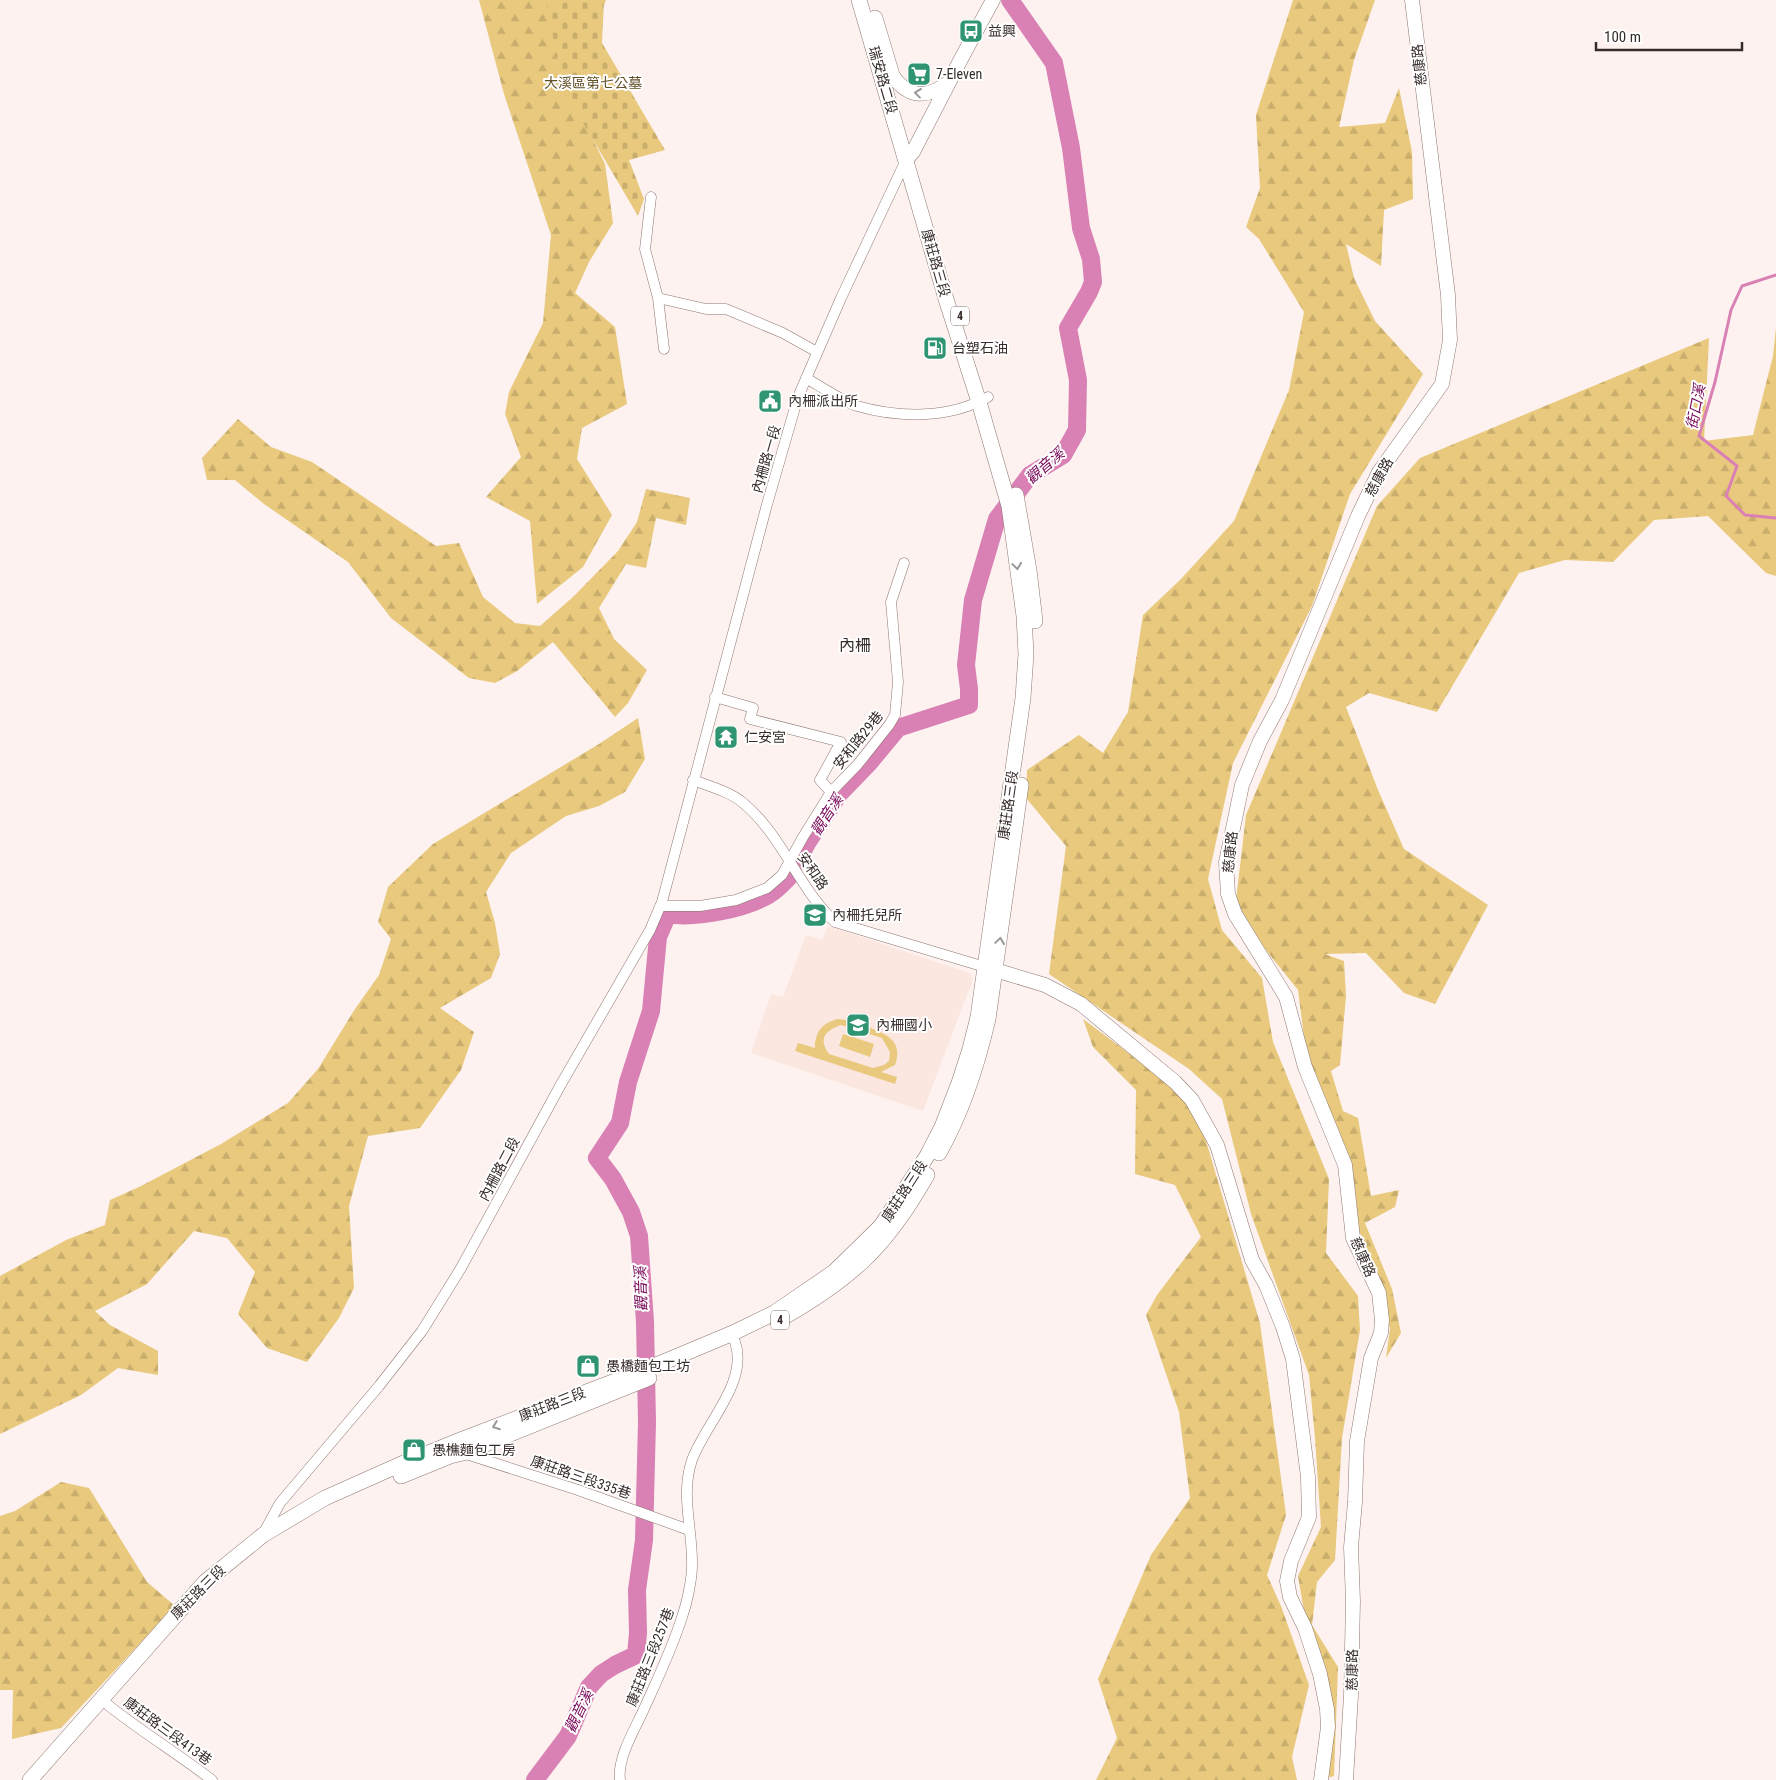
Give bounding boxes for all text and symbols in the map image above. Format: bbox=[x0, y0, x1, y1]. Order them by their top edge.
bus stop icon: 益興 bbox=[958, 18, 984, 44]
scale bar bbox=[1596, 20, 1742, 52]
place label: 益興 bbox=[988, 23, 1016, 39]
text: 100 m bbox=[1604, 28, 1641, 46]
street label: 慈康路 bbox=[1409, 43, 1429, 87]
street label: 瑞安路二段 bbox=[866, 44, 900, 116]
supermarket icon: 7-Eleven bbox=[906, 61, 932, 87]
place label: 7-Eleven bbox=[936, 66, 982, 82]
park label: 大溪區第七公墓 bbox=[544, 75, 642, 91]
one-way arrow bbox=[914, 88, 922, 99]
street label: 康莊路三段 bbox=[919, 227, 953, 299]
road number: 4 bbox=[951, 306, 969, 326]
fuel station icon: 台塑石油 bbox=[922, 335, 948, 361]
place label: 台塑石油 bbox=[952, 340, 1008, 356]
water label: 街口溪 bbox=[1683, 381, 1710, 431]
public building icon: 內柵派出所 bbox=[757, 388, 783, 414]
place label: 內柵派出所 bbox=[788, 393, 858, 409]
street label: 內柵路一段 bbox=[749, 423, 783, 495]
water label: 觀音溪 bbox=[1022, 443, 1069, 488]
street label: 慈康路 bbox=[1362, 455, 1396, 499]
one-way arrow bbox=[1012, 562, 1022, 571]
district label: 內柵 bbox=[839, 636, 871, 655]
street label: 安和路29巷 bbox=[830, 708, 886, 772]
temple icon: 仁安宮 bbox=[713, 724, 739, 750]
place label: 仁安宮 bbox=[744, 729, 786, 745]
street label: 康莊路三段 bbox=[995, 769, 1021, 841]
water label: 觀音溪 bbox=[807, 790, 848, 839]
street label: 慈康路 bbox=[1220, 830, 1240, 874]
street label: 安和路 bbox=[795, 849, 831, 893]
school or university icon: 內柵托兒所 bbox=[802, 902, 828, 928]
place label: 內柵托兒所 bbox=[832, 907, 902, 923]
one-way arrow bbox=[994, 937, 1005, 945]
school or university icon: 內柵國小 bbox=[845, 1012, 871, 1038]
place label: 內柵國小 bbox=[876, 1017, 932, 1033]
street label: 內柵路二段 bbox=[476, 1134, 522, 1204]
street label: 康莊路三段 bbox=[878, 1157, 930, 1225]
street label: 慈康路 bbox=[1347, 1235, 1379, 1279]
water label: 觀音溪 bbox=[631, 1264, 651, 1312]
road number: 4 bbox=[771, 1310, 789, 1330]
shop icon: 愚橋麵包工坊 bbox=[575, 1353, 601, 1379]
place label: 愚橋麵包工坊 bbox=[606, 1358, 690, 1374]
street label: 康莊路三段 bbox=[516, 1384, 588, 1424]
one-way arrow bbox=[493, 1420, 501, 1430]
shop icon: 愚樵麵包工房 bbox=[401, 1437, 427, 1463]
place label: 愚樵麵包工房 bbox=[432, 1442, 516, 1458]
street label: 康莊路三段335巷 bbox=[529, 1452, 633, 1502]
street label: 康莊路三段 bbox=[168, 1562, 228, 1622]
street label: 康莊路三段257巷 bbox=[623, 1605, 677, 1709]
street label: 慈康路 bbox=[1344, 1649, 1360, 1691]
water label: 觀音溪 bbox=[561, 1685, 598, 1735]
street label: 康莊路三段413巷 bbox=[121, 1694, 215, 1768]

